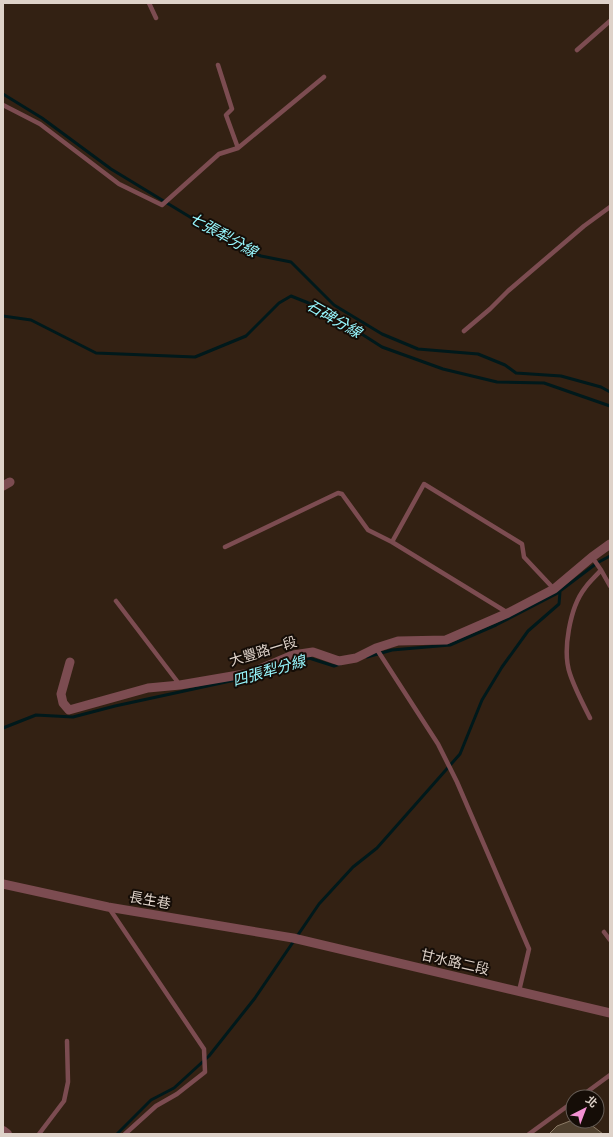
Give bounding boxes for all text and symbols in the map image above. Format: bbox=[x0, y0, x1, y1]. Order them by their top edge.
water label: 七張犁分線 bbox=[186, 209, 262, 262]
water label: 石碑分線 bbox=[304, 296, 366, 343]
street label: 大豐路一段 bbox=[227, 633, 299, 669]
water label: 四張犁分線 bbox=[230, 651, 309, 690]
street label: 長生巷 bbox=[128, 888, 172, 912]
street label: 甘水路二段 bbox=[419, 946, 491, 978]
north arrow bbox=[565, 1089, 605, 1129]
text: 北 bbox=[583, 1093, 600, 1110]

